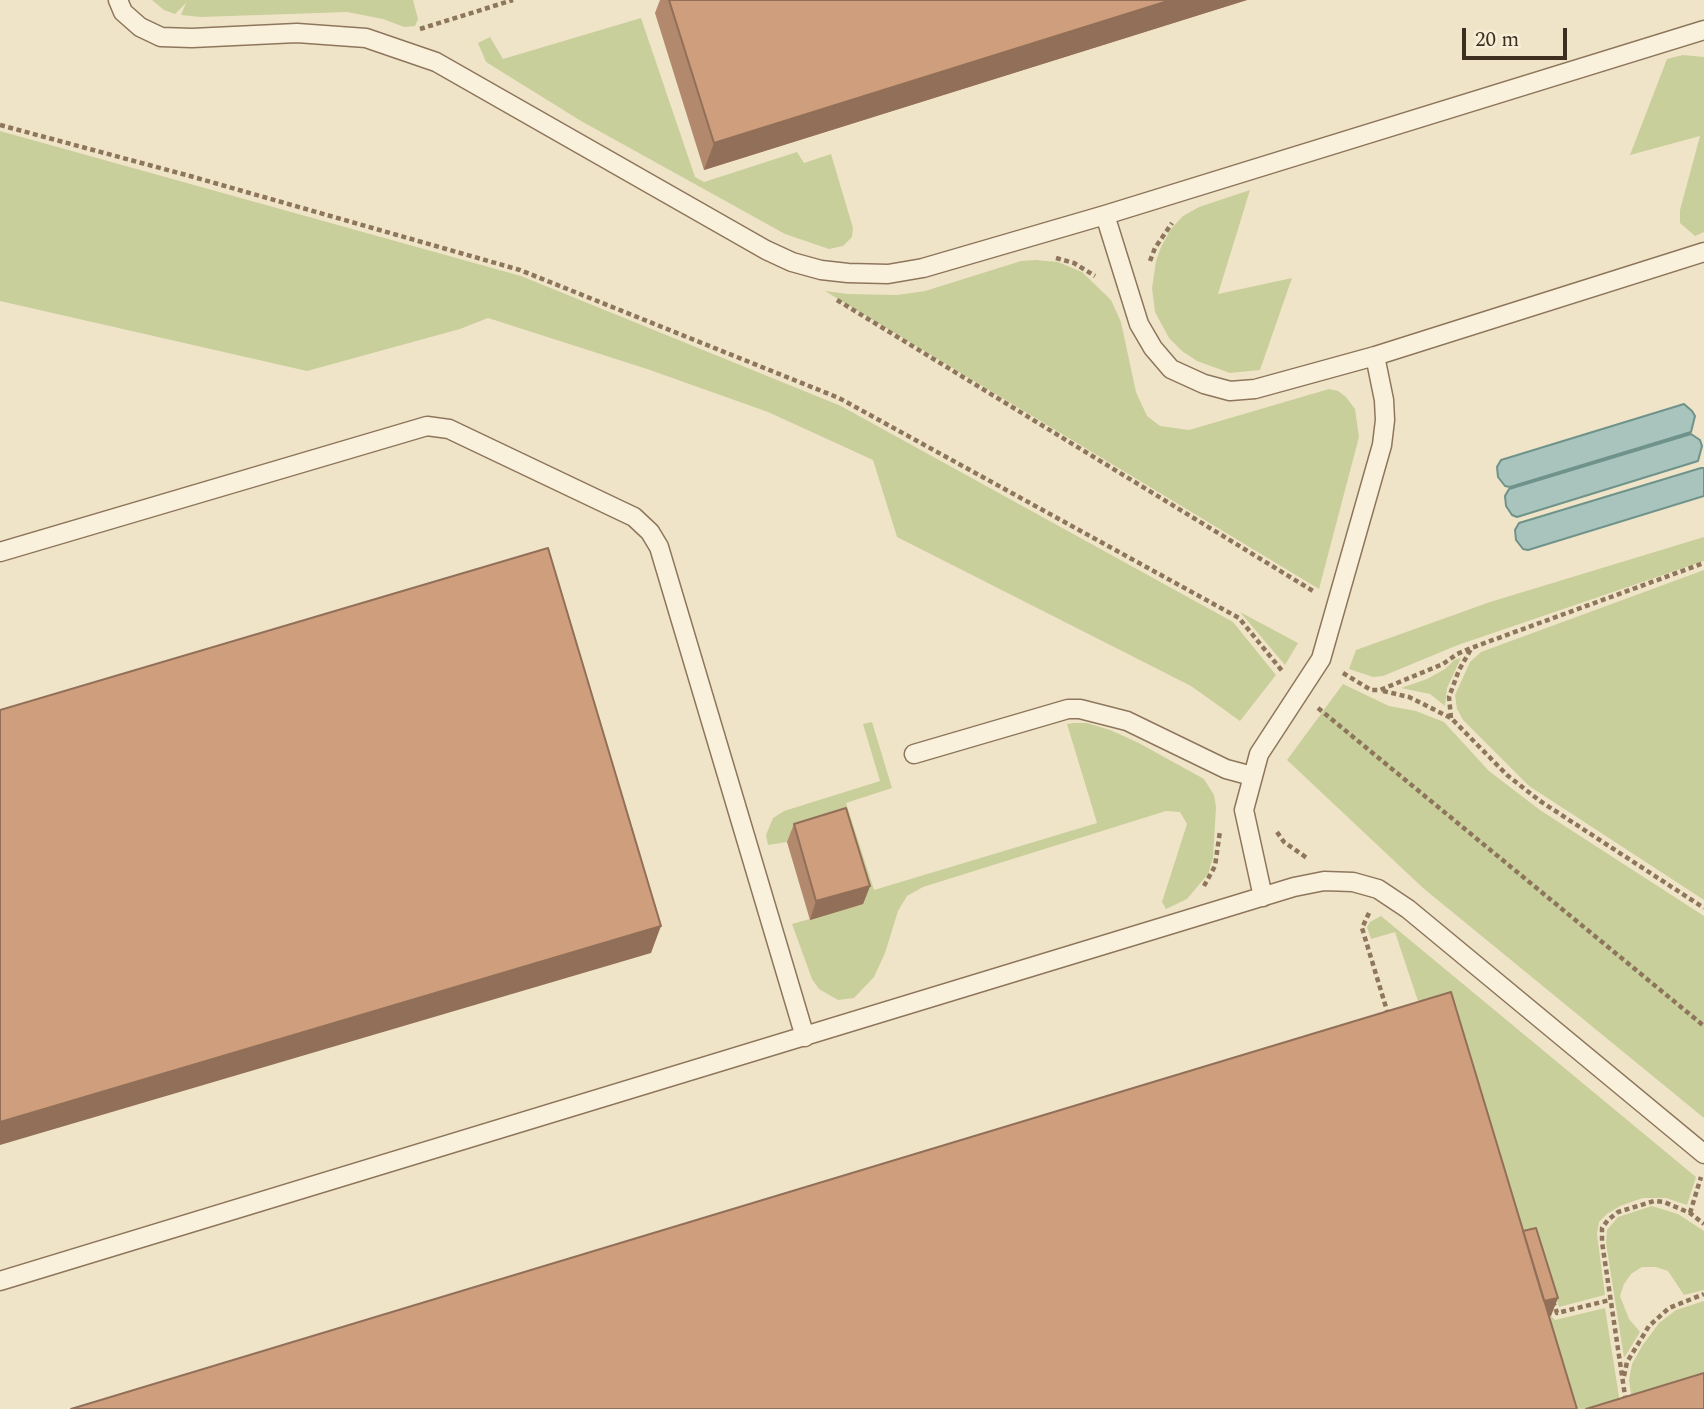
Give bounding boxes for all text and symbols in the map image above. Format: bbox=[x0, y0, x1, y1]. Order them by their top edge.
scale bar bbox=[1466, 14, 1571, 58]
text: 20 m bbox=[1475, 24, 1519, 56]

